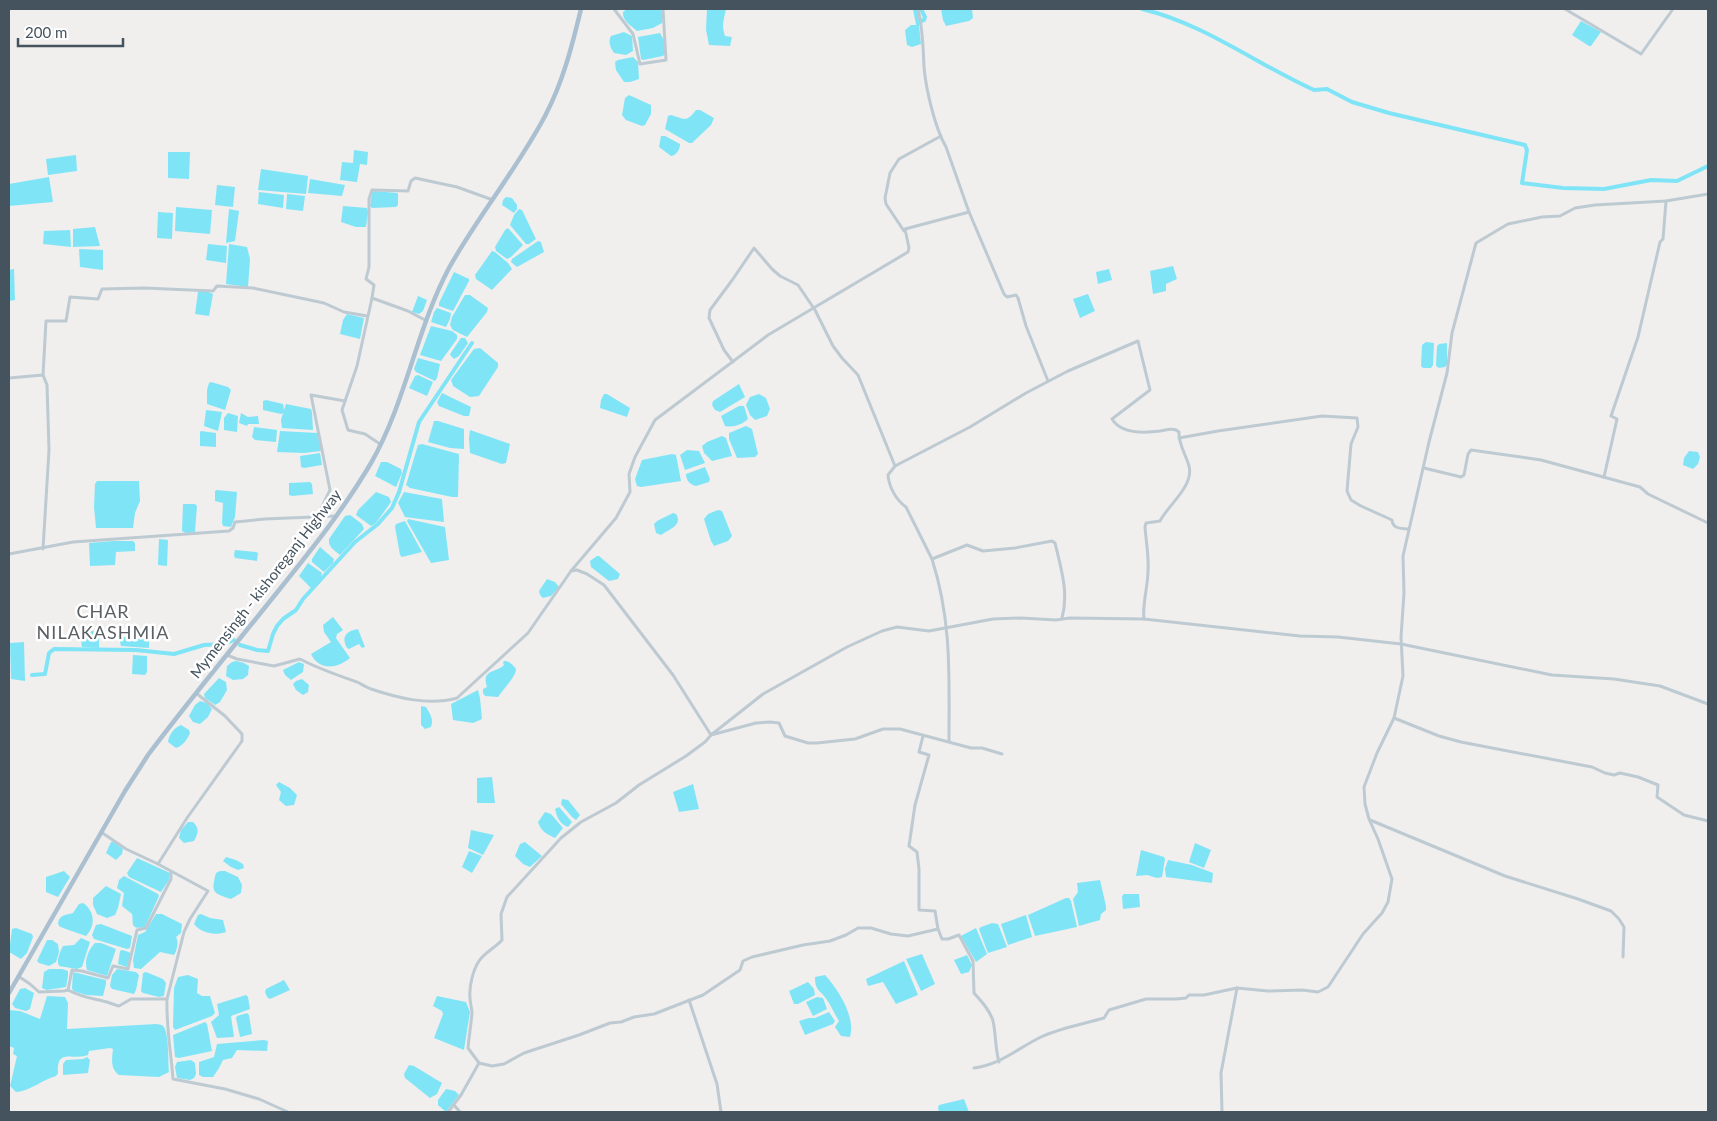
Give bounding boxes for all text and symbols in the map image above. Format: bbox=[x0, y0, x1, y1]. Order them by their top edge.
scale bar bbox=[18, 15, 122, 47]
text: 200 m bbox=[25, 23, 67, 41]
street label: Mymensingh - kishoreganj Highway bbox=[186, 485, 345, 681]
district label: CHAR NILAKASHMIA bbox=[37, 600, 169, 643]

